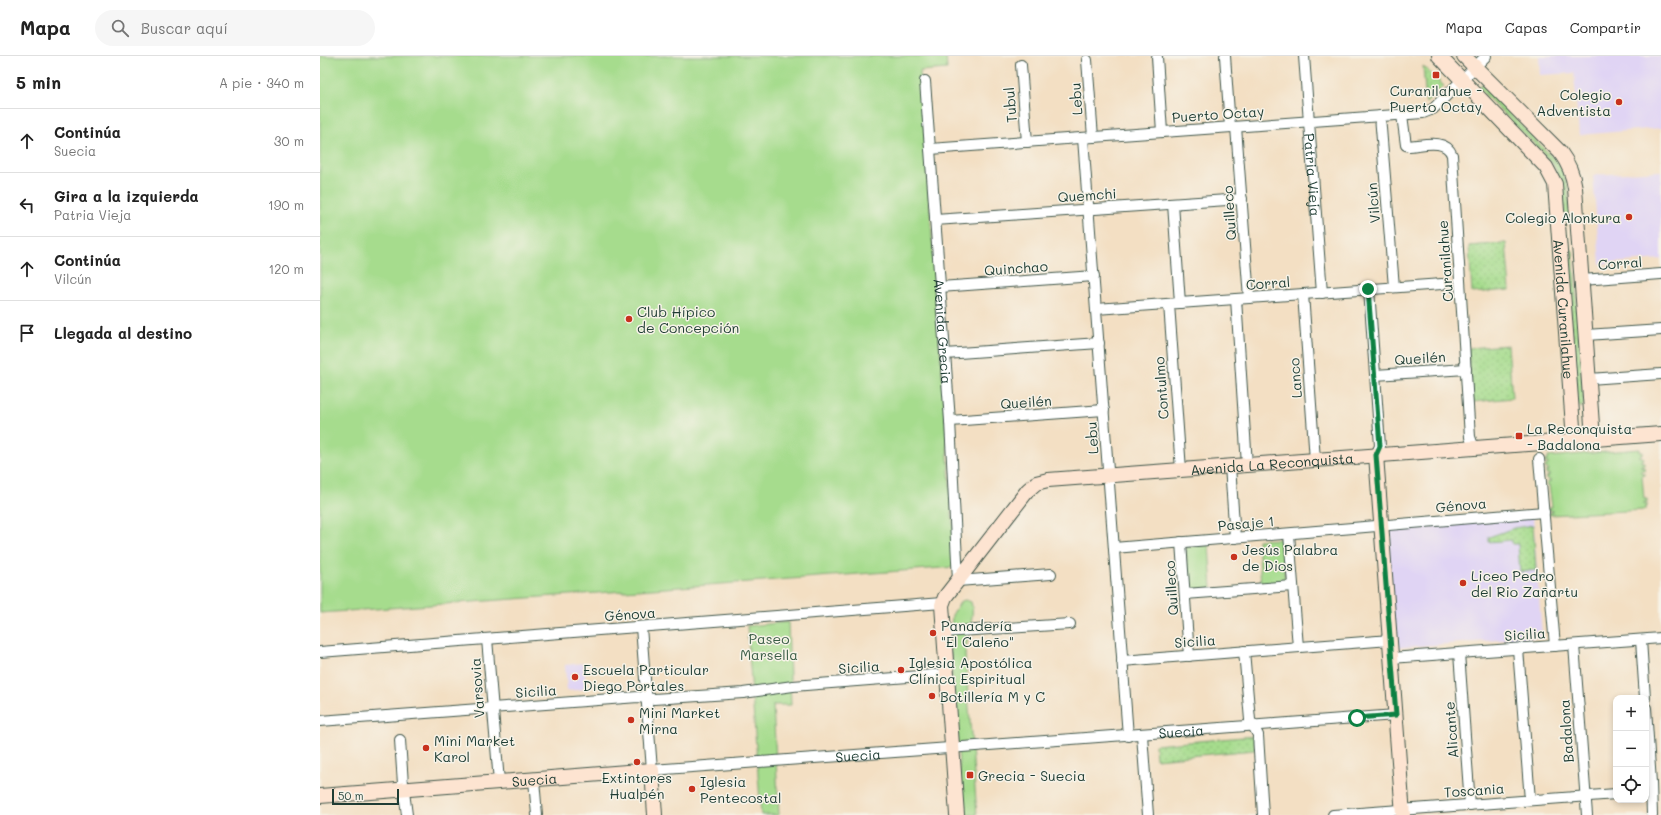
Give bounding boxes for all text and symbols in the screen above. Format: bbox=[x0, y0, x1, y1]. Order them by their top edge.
search box bbox=[95, 10, 375, 46]
text: Mapa bbox=[20, 15, 71, 40]
icon: search bbox=[109, 17, 131, 39]
text: Buscar aquí bbox=[141, 18, 228, 38]
text: Mapa bbox=[1446, 18, 1483, 37]
text: Capas bbox=[1505, 18, 1548, 37]
text: Compartir bbox=[1570, 18, 1641, 37]
marker: Curanilahue - Puerto Octay bbox=[1431, 70, 1441, 80]
text: 5 min bbox=[16, 71, 61, 93]
text: A pie · 340 m bbox=[219, 74, 304, 91]
place label: Curanilahue - Puerto Octay bbox=[1390, 81, 1482, 116]
street label: Lebu bbox=[1065, 82, 1087, 116]
place label: Colegio Adventista bbox=[1536, 85, 1611, 120]
street label: Tubul bbox=[999, 86, 1021, 124]
marker: Colegio Adventista bbox=[1614, 97, 1624, 107]
street label: Puerto Octay bbox=[1171, 101, 1265, 127]
text: Continúa bbox=[54, 122, 121, 142]
icon: ahead bbox=[16, 130, 38, 152]
text: 30 m bbox=[274, 132, 304, 149]
street label: Patria Vieja bbox=[1300, 132, 1326, 217]
text: Suecia bbox=[54, 142, 96, 159]
street label: Vilcún bbox=[1362, 182, 1384, 224]
street label: Quemchi bbox=[1057, 183, 1117, 207]
street label: Quilleco bbox=[1218, 185, 1240, 241]
text: Gira a la izquierda bbox=[54, 186, 199, 206]
icon: left bbox=[16, 194, 38, 216]
text: 190 m bbox=[268, 196, 304, 213]
text: Patria Vieja bbox=[54, 206, 131, 223]
place label: Colegio Alonkura bbox=[1505, 208, 1621, 227]
marker: Colegio Alonkura bbox=[1624, 212, 1634, 222]
street label: Curanilahue bbox=[1433, 219, 1457, 303]
street label: Avenida Curanilahue bbox=[1550, 238, 1579, 380]
text: Continúa bbox=[54, 250, 121, 270]
street label: Corral bbox=[1597, 252, 1643, 274]
street label: Quinchao bbox=[984, 256, 1048, 280]
icon: ahead bbox=[16, 258, 38, 280]
text: 120 m bbox=[268, 260, 304, 277]
text: Vilcún bbox=[54, 270, 92, 287]
street label: Corral bbox=[1245, 272, 1291, 294]
street label: Avenida Grecia bbox=[930, 278, 957, 385]
route end bbox=[1359, 280, 1377, 298]
place label: Club Hípico de Concepción bbox=[637, 302, 739, 337]
marker: Club Hípico de Concepción bbox=[624, 314, 634, 324]
icon: arrive bbox=[16, 322, 38, 344]
text: Llegada al destino bbox=[54, 323, 192, 343]
street label: Queilén bbox=[1394, 347, 1446, 369]
street label: Contulmo bbox=[1149, 356, 1173, 420]
street label: Lanco bbox=[1284, 357, 1306, 399]
street label: Queilén bbox=[1000, 391, 1052, 413]
place label: La Reconquista - Badalona bbox=[1527, 419, 1632, 454]
street label: Lebu bbox=[1081, 421, 1103, 455]
marker: La Reconquista - Badalona bbox=[1514, 431, 1524, 441]
street label: Avenida La Reconquista bbox=[1190, 448, 1354, 479]
street label: Génova bbox=[1435, 493, 1487, 517]
street label: Pasaje 1 bbox=[1217, 511, 1275, 535]
place label: Jesús Palabra de Dios bbox=[1242, 540, 1338, 575]
marker: Jesús Palabra de Dios bbox=[1229, 552, 1239, 562]
street label: Quilleco bbox=[1160, 560, 1182, 616]
place label: Liceo Pedro del Rio Zañartu bbox=[1471, 566, 1578, 601]
marker: Liceo Pedro del Rio Zañartu bbox=[1458, 578, 1468, 588]
street label: Génova bbox=[604, 603, 656, 625]
place label: Panadería "El Caleño" bbox=[941, 616, 1014, 651]
street label: Sicilia bbox=[1504, 623, 1546, 645]
marker: Panadería "El Caleño" bbox=[928, 628, 938, 638]
park label: Paseo Marsella bbox=[740, 629, 798, 664]
street label: Sicilia bbox=[1174, 630, 1216, 652]
place label: Iglesia Apostólica Clínica Espiritual bbox=[909, 653, 1032, 688]
street label: Sicilia bbox=[838, 656, 880, 678]
street label: Varsovia bbox=[465, 657, 489, 719]
place label: Escuela Particular Diego Portales bbox=[583, 660, 709, 695]
marker: Iglesia Apostólica Clínica Espiritual bbox=[896, 665, 906, 675]
marker: Escuela Particular Diego Portales bbox=[570, 672, 580, 682]
street label: Sicilia bbox=[515, 680, 557, 702]
place label: Botillería M y C bbox=[940, 687, 1045, 706]
marker: Botillería M y C bbox=[927, 691, 937, 701]
map controls bbox=[1613, 695, 1649, 803]
button: + bbox=[1613, 695, 1649, 731]
street label: Badalona bbox=[1554, 699, 1578, 763]
street label: Alicante bbox=[1440, 701, 1462, 759]
place label: Mini Market Mirna bbox=[639, 703, 720, 738]
route start bbox=[1348, 709, 1366, 727]
marker: Mini Market Mirna bbox=[626, 715, 636, 725]
street label: Suecia bbox=[1158, 720, 1205, 742]
place label: Mini Market Karol bbox=[434, 731, 515, 766]
button: − bbox=[1613, 731, 1649, 767]
marker: Mini Market Karol bbox=[421, 743, 431, 753]
street label: Suecia bbox=[835, 744, 881, 766]
marker: Extintores Hualpén bbox=[632, 757, 642, 767]
place label: Grecia - Suecia bbox=[978, 766, 1086, 785]
button: locate bbox=[1613, 767, 1649, 803]
street label: Suecia bbox=[511, 768, 558, 790]
place label: Extintores Hualpén bbox=[602, 768, 672, 803]
marker: Grecia - Suecia bbox=[965, 770, 975, 780]
place label: Iglesia Pentecostal bbox=[700, 772, 782, 807]
street label: Toscania bbox=[1443, 778, 1505, 802]
marker: Iglesia Pentecostal bbox=[687, 784, 697, 794]
scale bar bbox=[332, 787, 399, 806]
text: 50 m bbox=[338, 788, 364, 803]

